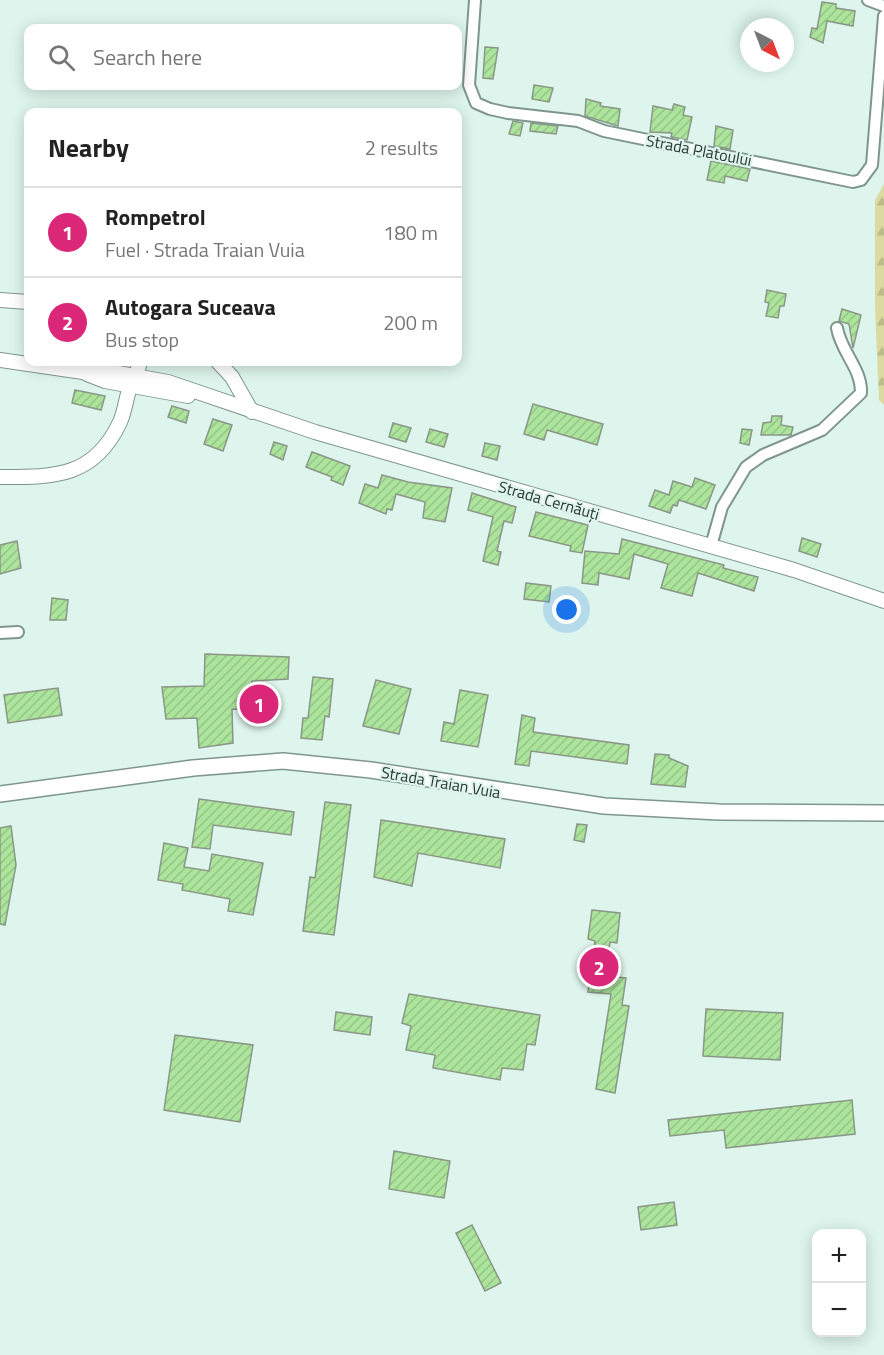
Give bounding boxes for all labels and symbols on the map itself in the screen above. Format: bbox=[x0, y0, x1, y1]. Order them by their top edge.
north arrow bbox=[740, 18, 794, 72]
street label: Strada Platoului bbox=[644, 128, 754, 172]
street label: Strada Cernăuți bbox=[496, 474, 602, 526]
your location bbox=[552, 595, 581, 624]
pin: 1 bbox=[240, 682, 278, 726]
street label: Strada Traian Vuia bbox=[379, 760, 503, 804]
pin: 2 bbox=[580, 944, 618, 990]

